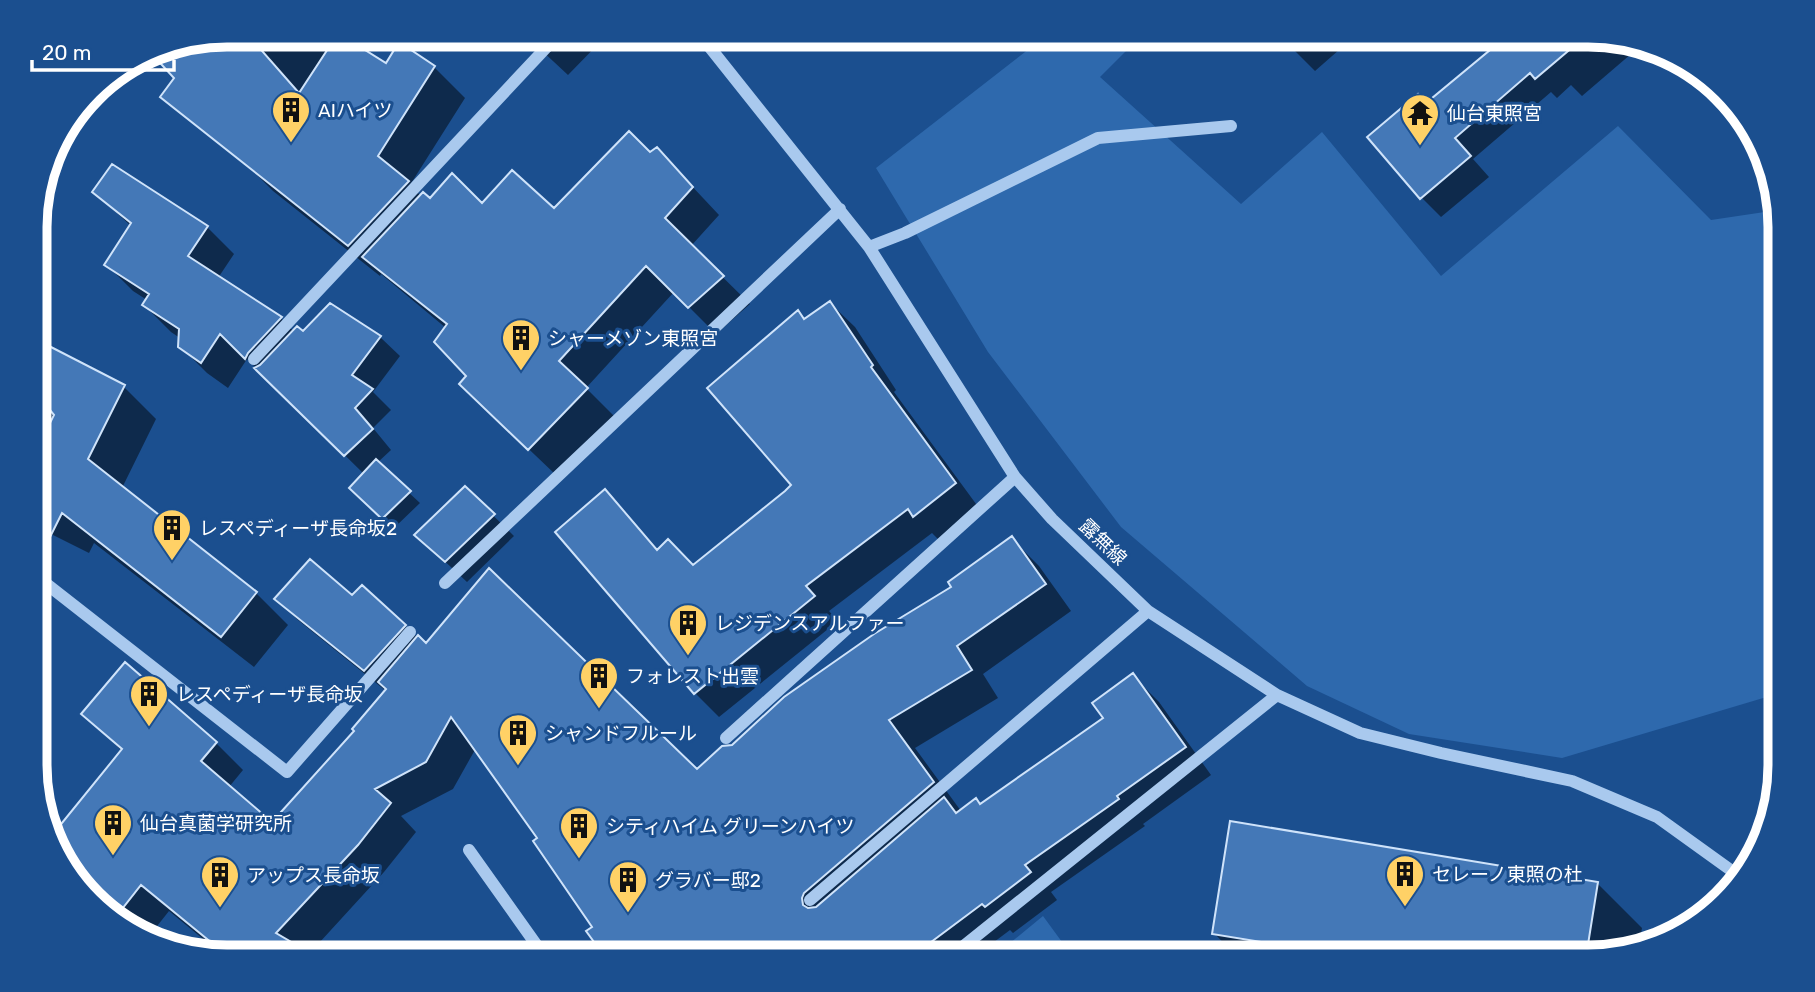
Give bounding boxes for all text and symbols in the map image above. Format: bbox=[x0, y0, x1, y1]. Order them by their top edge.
scale bar bbox=[32, 28, 173, 72]
text: 20 m bbox=[42, 40, 91, 65]
building icon: AIハイツ bbox=[270, 89, 312, 144]
temple icon: 仙台東照宮 bbox=[1399, 92, 1441, 147]
place label: AIハイツ bbox=[318, 99, 393, 122]
place label: 仙台東照宮 bbox=[1447, 102, 1542, 125]
building icon: シャーメゾン東照宮 bbox=[500, 317, 542, 372]
place label: シャーメゾン東照宮 bbox=[548, 327, 718, 350]
building icon: レスペディーザ長命坂2 bbox=[151, 507, 193, 562]
street label: 露無線 bbox=[1075, 514, 1131, 570]
place label: レスペディーザ長命坂2 bbox=[199, 517, 397, 540]
building icon: レジデンスアルファー bbox=[667, 602, 709, 657]
place label: レジデンスアルファー bbox=[715, 612, 904, 635]
building icon: フォレスト出雲 bbox=[578, 655, 620, 710]
place label: フォレスト出雲 bbox=[626, 665, 759, 688]
building icon: レスペディーザ長命坂 bbox=[128, 673, 170, 728]
place label: レスペディーザ長命坂 bbox=[176, 683, 363, 706]
building icon: シャンドフルール bbox=[497, 712, 539, 767]
place label: シャンドフルール bbox=[545, 722, 697, 745]
building icon: 仙台真菌学研究所 bbox=[92, 802, 134, 857]
building icon: シティハイム グリーンハイツ bbox=[558, 805, 600, 860]
place label: 仙台真菌学研究所 bbox=[140, 812, 292, 835]
place label: シティハイム グリーンハイツ bbox=[606, 815, 854, 838]
building icon: セレーノ東照の杜 bbox=[1384, 853, 1426, 908]
building icon: アップス長命坂 bbox=[199, 854, 241, 909]
building icon: グラバー邸2 bbox=[607, 859, 649, 914]
place label: セレーノ東照の杜 bbox=[1432, 863, 1583, 886]
place label: アップス長命坂 bbox=[247, 864, 380, 887]
place label: グラバー邸2 bbox=[655, 869, 761, 892]

